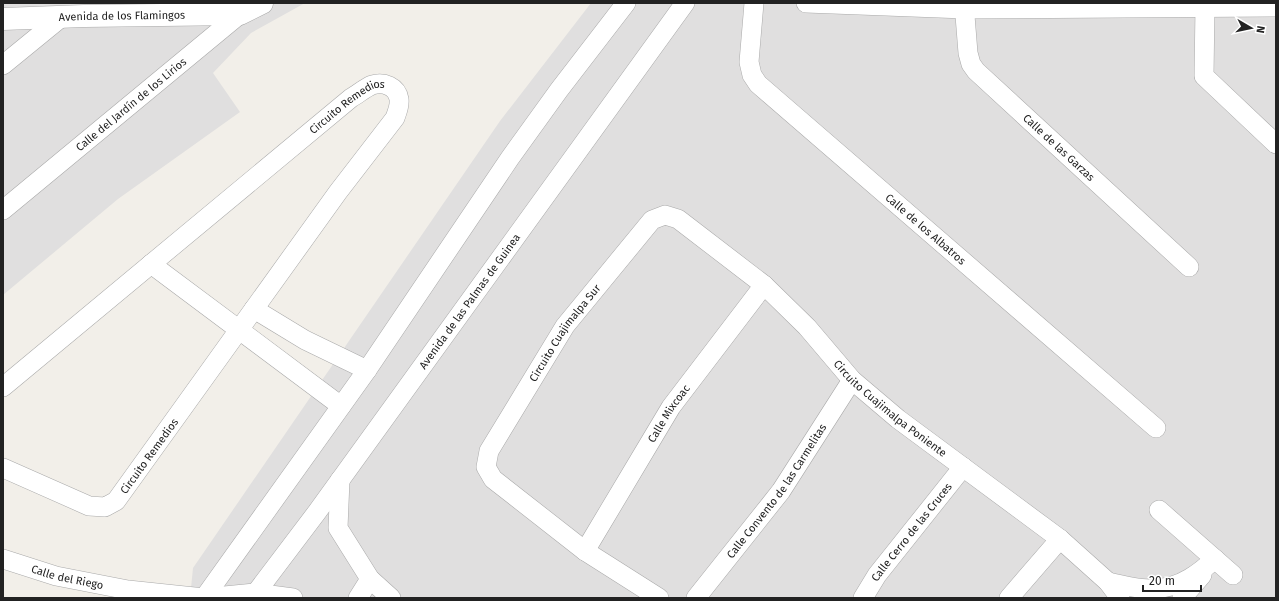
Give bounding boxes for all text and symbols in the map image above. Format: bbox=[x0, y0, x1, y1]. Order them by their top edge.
north arrow bbox=[1231, 8, 1271, 48]
street label: Avenida de los Flamingos bbox=[58, 9, 185, 24]
text: N bbox=[1253, 25, 1267, 34]
street label: Calle del Jardín de los Lirios bbox=[73, 55, 189, 154]
street label: Circuito Remedios bbox=[307, 78, 386, 137]
street label: Calle de las Garzas bbox=[1020, 112, 1097, 184]
street label: Calle de los Albatros bbox=[883, 191, 968, 268]
street label: Avenida de las Palmas de Guinea bbox=[417, 231, 523, 372]
street label: Circuito Cuajimalpa Sur bbox=[527, 281, 604, 384]
street label: Circuito Cuajimalpa Poniente bbox=[831, 357, 949, 460]
street label: Calle Mixcoac bbox=[645, 382, 693, 445]
street label: Circuito Remedios bbox=[118, 416, 181, 497]
street label: Calle Convento de las Carmelitas bbox=[724, 421, 829, 561]
street label: Calle Cerro de las Cruces bbox=[869, 480, 955, 584]
street label: Calle del Riego bbox=[30, 562, 104, 592]
scale bar bbox=[1143, 567, 1201, 593]
text: 20 m bbox=[1149, 574, 1175, 588]

